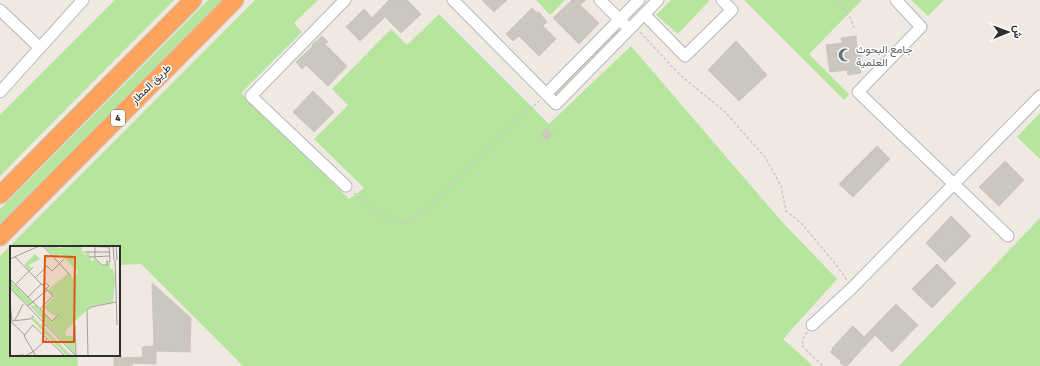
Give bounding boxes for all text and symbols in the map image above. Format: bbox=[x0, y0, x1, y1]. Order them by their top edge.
north arrow bbox=[988, 12, 1028, 52]
text: ش bbox=[1011, 25, 1024, 39]
place label: جامع البحوث العلمية bbox=[856, 43, 913, 69]
mosque icon: جامع البحوث العلمية bbox=[837, 47, 853, 63]
street label: طريق المطار bbox=[127, 61, 174, 108]
road number: 4 bbox=[111, 110, 125, 126]
inset map bbox=[10, 246, 120, 356]

